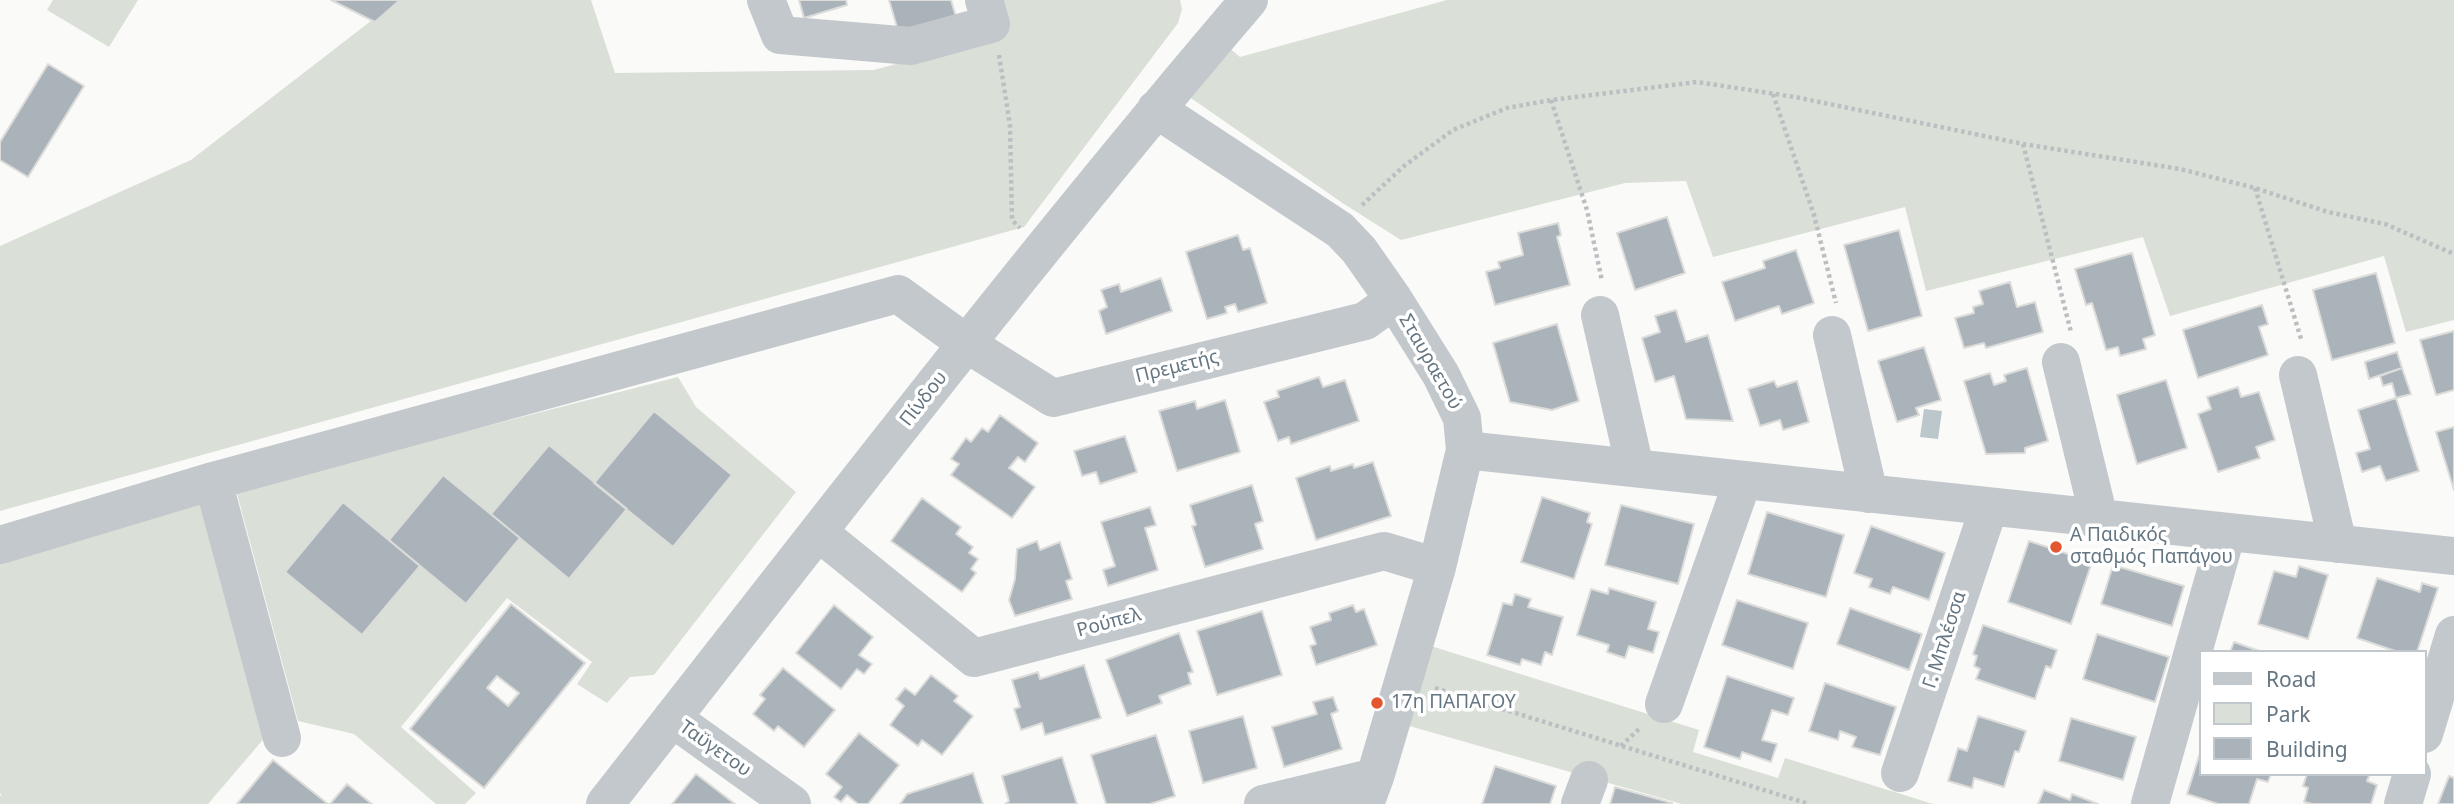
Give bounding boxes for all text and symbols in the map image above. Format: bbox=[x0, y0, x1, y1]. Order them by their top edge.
street label: Σταυραετού bbox=[1394, 310, 1466, 414]
street label: Πρεμετής bbox=[1133, 346, 1221, 388]
street label: Πίνδου bbox=[895, 367, 953, 431]
place label: Α Παιδικός σταθμός Παπάγου bbox=[2070, 525, 2233, 569]
marker: Α Παιδικός σταθμός Παπάγου bbox=[2048, 539, 2064, 555]
street label: Γ. Μπλέσσα bbox=[1919, 589, 1971, 691]
street label: Ρούπελ bbox=[1074, 604, 1144, 642]
legend bbox=[2198, 650, 2426, 776]
text: Road bbox=[2266, 665, 2316, 693]
place label: 17η ΠΑΠΑΓΟΥ bbox=[1391, 692, 1516, 714]
marker: 17η ΠΑΠΑΓΟΥ bbox=[1369, 695, 1385, 711]
text: Park bbox=[2266, 700, 2310, 728]
street label: Ταϋγετου bbox=[675, 716, 755, 782]
text: Building bbox=[2266, 735, 2348, 763]

